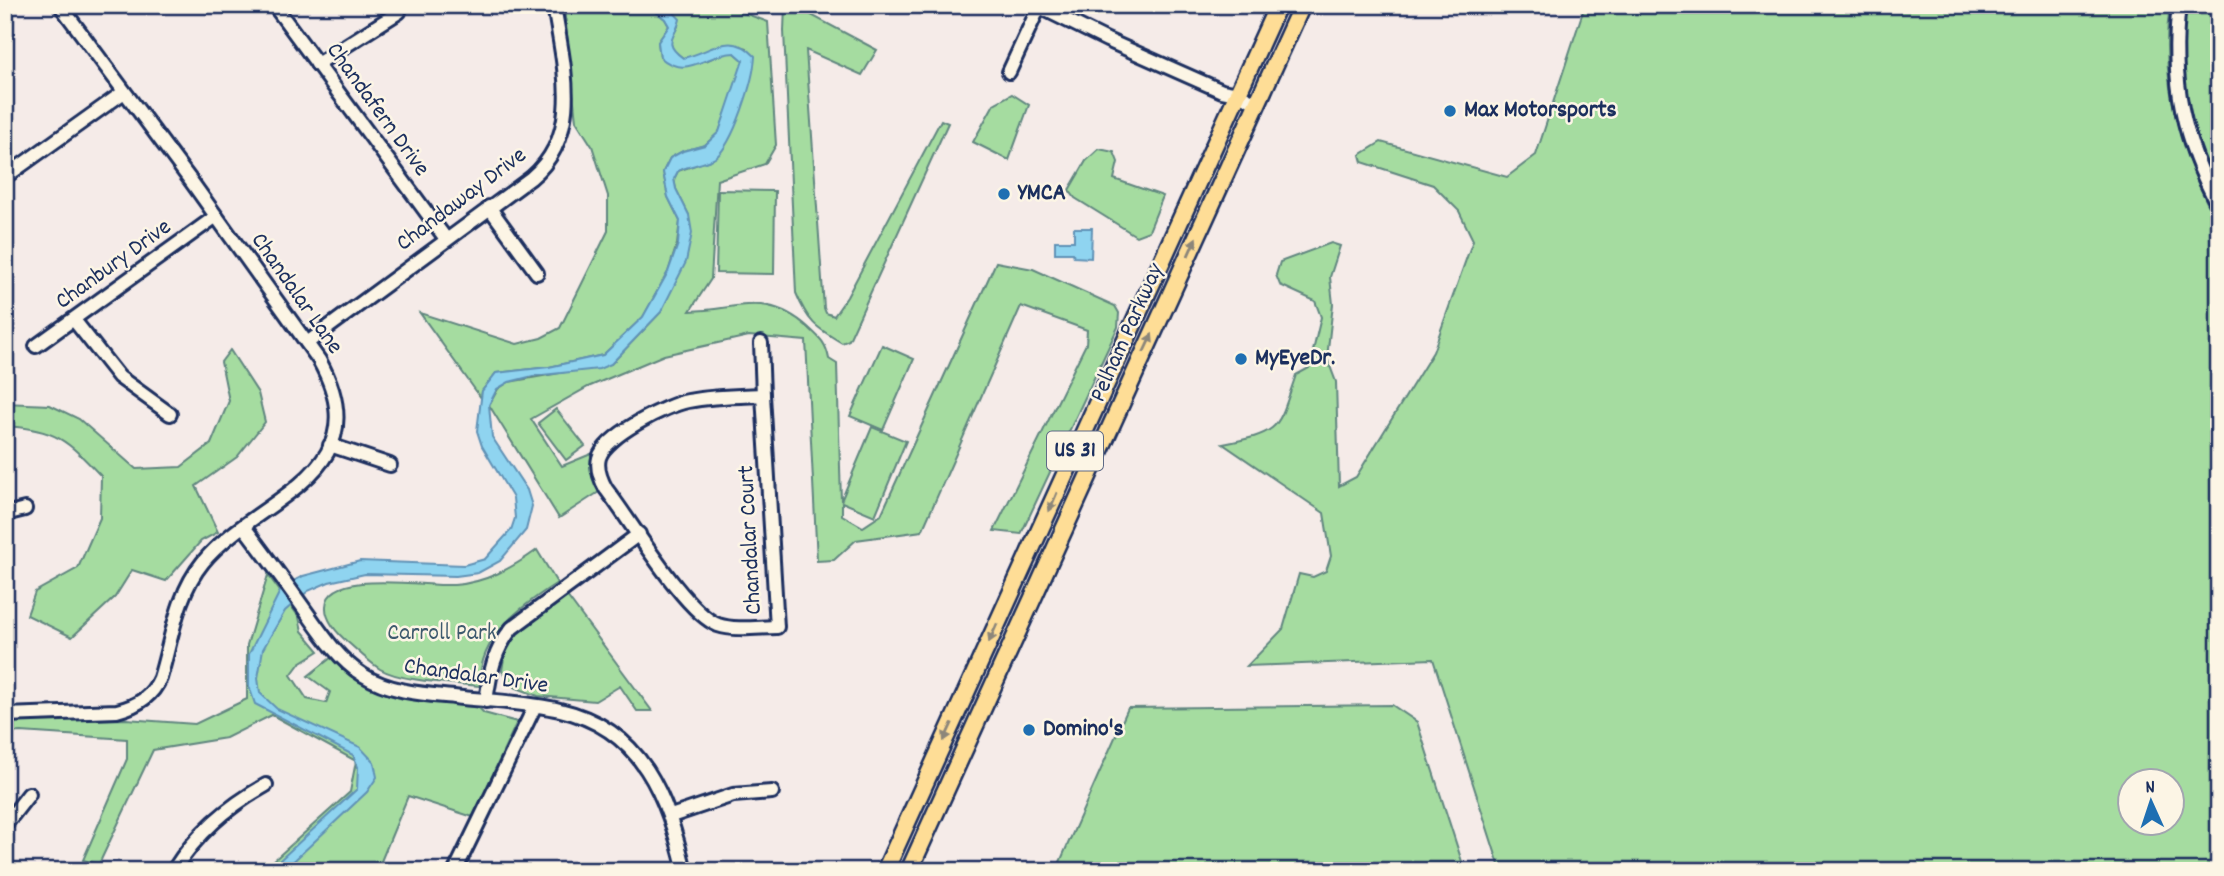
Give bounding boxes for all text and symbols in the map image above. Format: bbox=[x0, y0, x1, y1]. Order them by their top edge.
street label: Chandafern Drive bbox=[317, 36, 437, 184]
place label: Max Motorsports bbox=[1464, 94, 1617, 128]
marker: Max Motorsports bbox=[1442, 103, 1458, 119]
street label: Chandaway Drive bbox=[390, 140, 534, 260]
place label: YMCA bbox=[1017, 177, 1066, 211]
marker: YMCA bbox=[996, 186, 1012, 202]
street label: Chanbury Drive bbox=[49, 211, 179, 319]
street label: Chandalar Lane bbox=[241, 226, 351, 362]
one-way arrow bbox=[1186, 237, 1198, 257]
street label: Pelham Parkway bbox=[1082, 257, 1174, 408]
one-way arrow bbox=[1142, 333, 1154, 353]
place label: MyEyeDr. bbox=[1255, 342, 1335, 376]
marker: MyEyeDr. bbox=[1233, 351, 1249, 367]
road number: US 31 bbox=[1047, 432, 1103, 471]
street label: Chandalar Court bbox=[730, 464, 772, 616]
one-way arrow bbox=[1047, 492, 1058, 513]
park label: Carroll Park bbox=[387, 617, 497, 651]
one-way arrow bbox=[988, 623, 999, 643]
street label: Chandalar Drive bbox=[402, 650, 550, 704]
place label: Domino's bbox=[1043, 713, 1124, 747]
one-way arrow bbox=[943, 722, 954, 742]
marker: Domino's bbox=[1021, 722, 1037, 738]
north arrow bbox=[2116, 768, 2186, 838]
text: N bbox=[2145, 775, 2156, 802]

